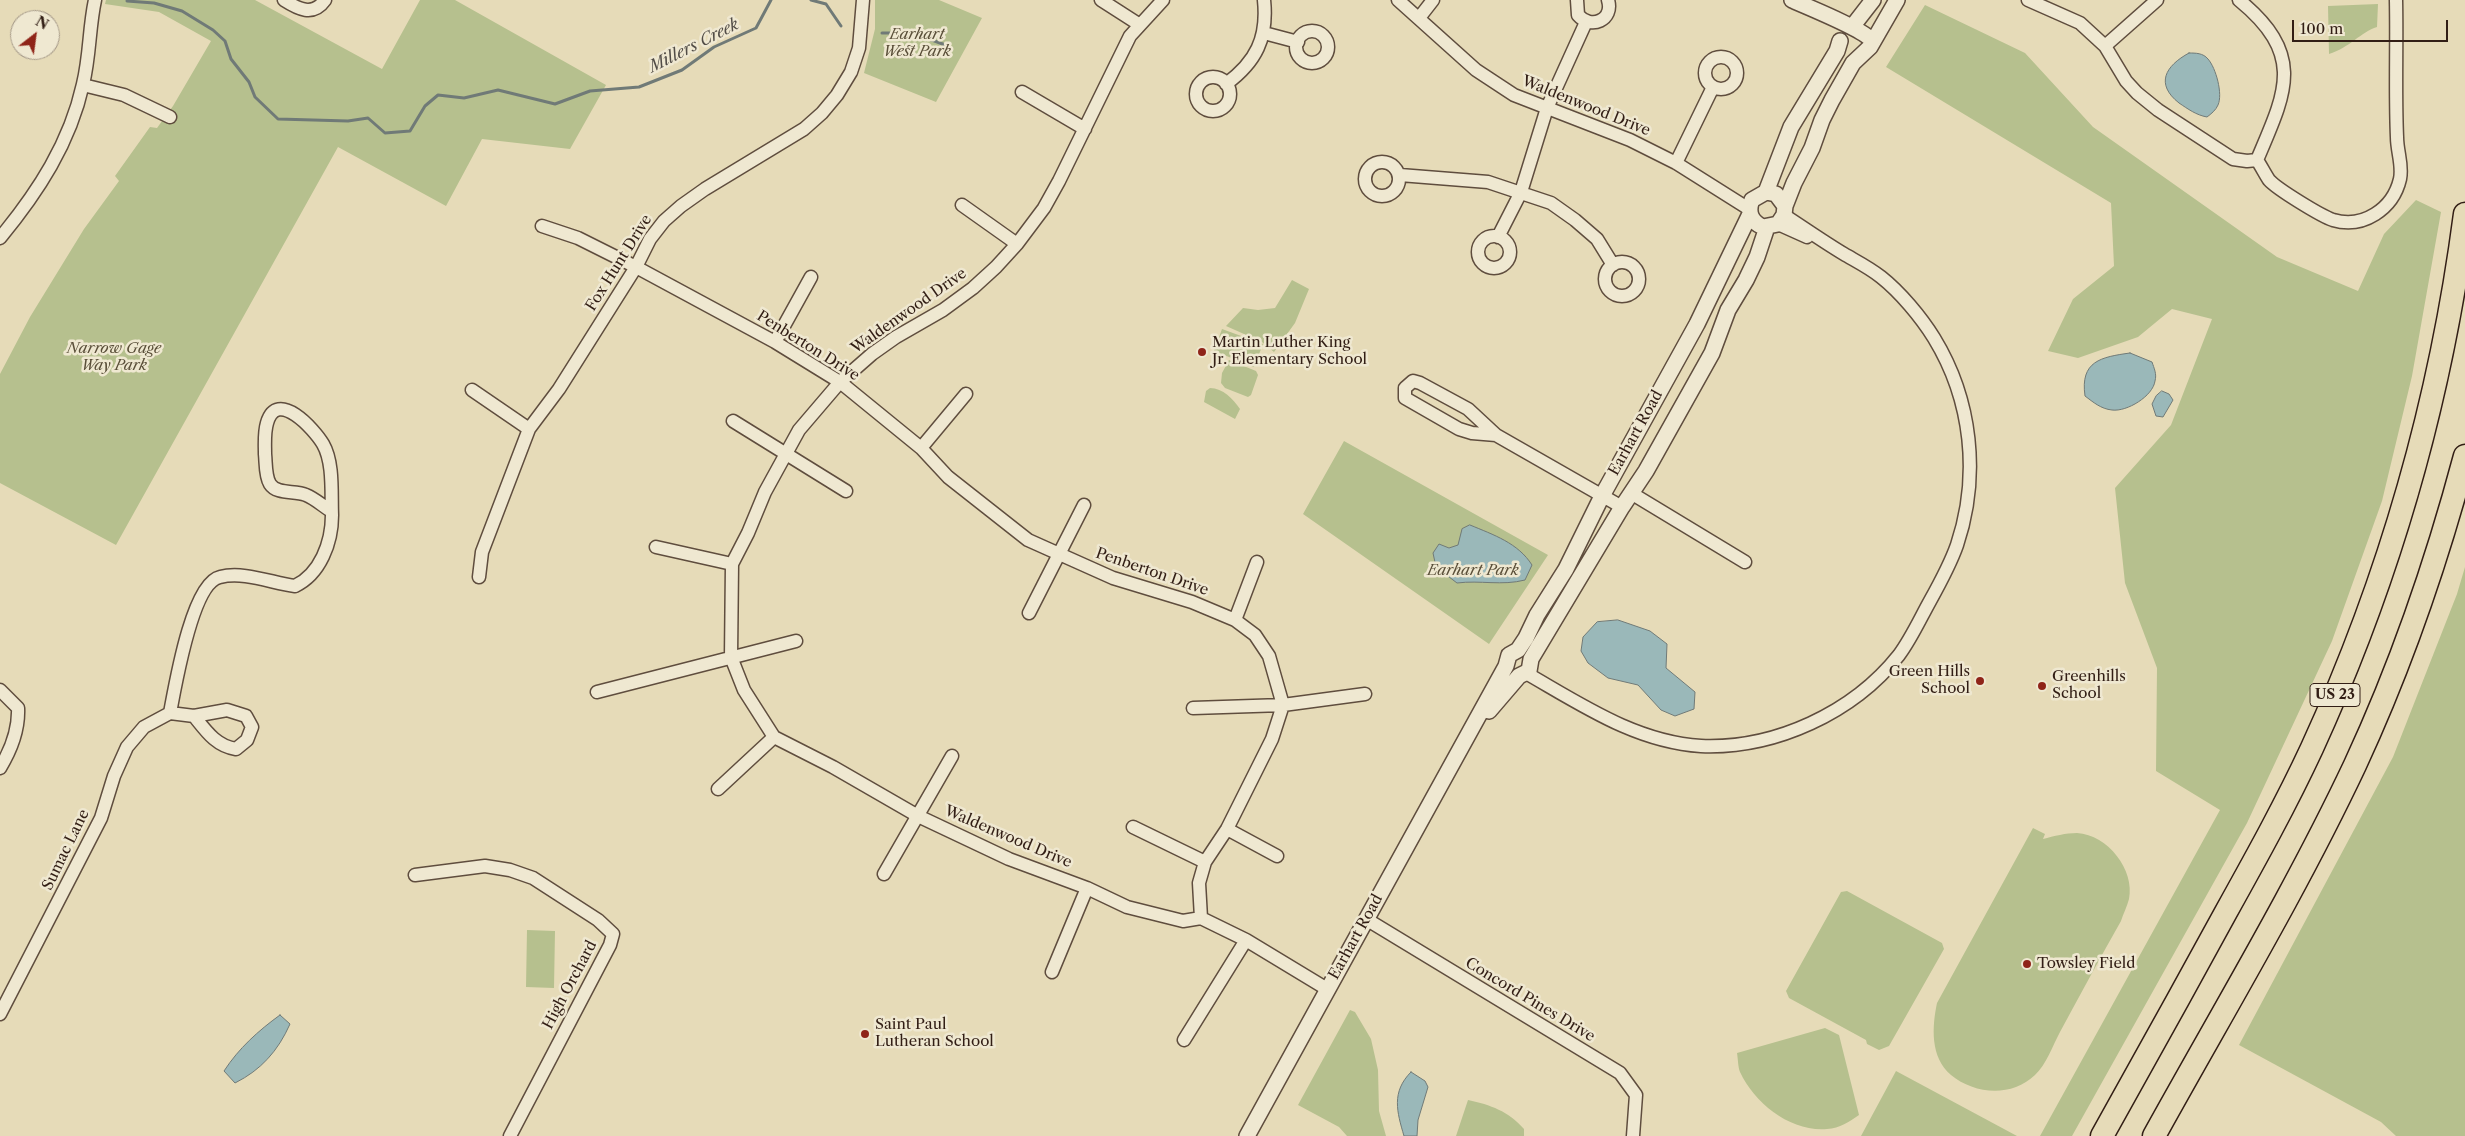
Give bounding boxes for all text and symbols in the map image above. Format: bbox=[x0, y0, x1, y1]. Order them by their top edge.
north arrow bbox=[10, 10, 60, 60]
scale bar bbox=[2295, 10, 2451, 42]
text: N bbox=[32, 12, 52, 34]
water label: Millers Creek bbox=[646, 15, 742, 77]
text: 100 m bbox=[2300, 19, 2343, 38]
park label: Earhart West Park bbox=[883, 26, 951, 61]
street label: Waldenwood Drive bbox=[1519, 72, 1653, 140]
street label: Fox Hunt Drive bbox=[582, 212, 656, 314]
street label: Waldenwood Drive bbox=[848, 264, 970, 358]
street label: Penberton Drive bbox=[753, 307, 863, 385]
place label: Martin Luther King Jr. Elementary School bbox=[1212, 334, 1367, 369]
park label: Narrow Gage Way Park bbox=[67, 340, 161, 375]
marker: Martin Luther King Jr. Elementary School bbox=[1196, 346, 1208, 358]
street label: Earhart Road bbox=[1605, 387, 1667, 479]
street label: Penberton Drive bbox=[1093, 544, 1211, 600]
park label: Earhart Park bbox=[1427, 562, 1519, 580]
place label: Green Hills School bbox=[1889, 663, 1970, 698]
place label: Greenhills School bbox=[2052, 668, 2126, 703]
marker: Green Hills School bbox=[1974, 675, 1986, 687]
marker: Greenhills School bbox=[2036, 680, 2048, 692]
road number: US 23 bbox=[2310, 684, 2360, 706]
street label: Waldenwood Drive bbox=[942, 802, 1074, 872]
street label: Sumac Lane bbox=[39, 807, 93, 893]
street label: Earhart Road bbox=[1325, 891, 1387, 983]
street label: High Orchard bbox=[539, 938, 601, 1032]
street label: Concord Pines Drive bbox=[1462, 954, 1598, 1046]
place label: Towsley Field bbox=[2037, 955, 2135, 973]
marker: Towsley Field bbox=[2021, 958, 2033, 970]
place label: Saint Paul Lutheran School bbox=[875, 1016, 994, 1051]
marker: Saint Paul Lutheran School bbox=[859, 1028, 871, 1040]

